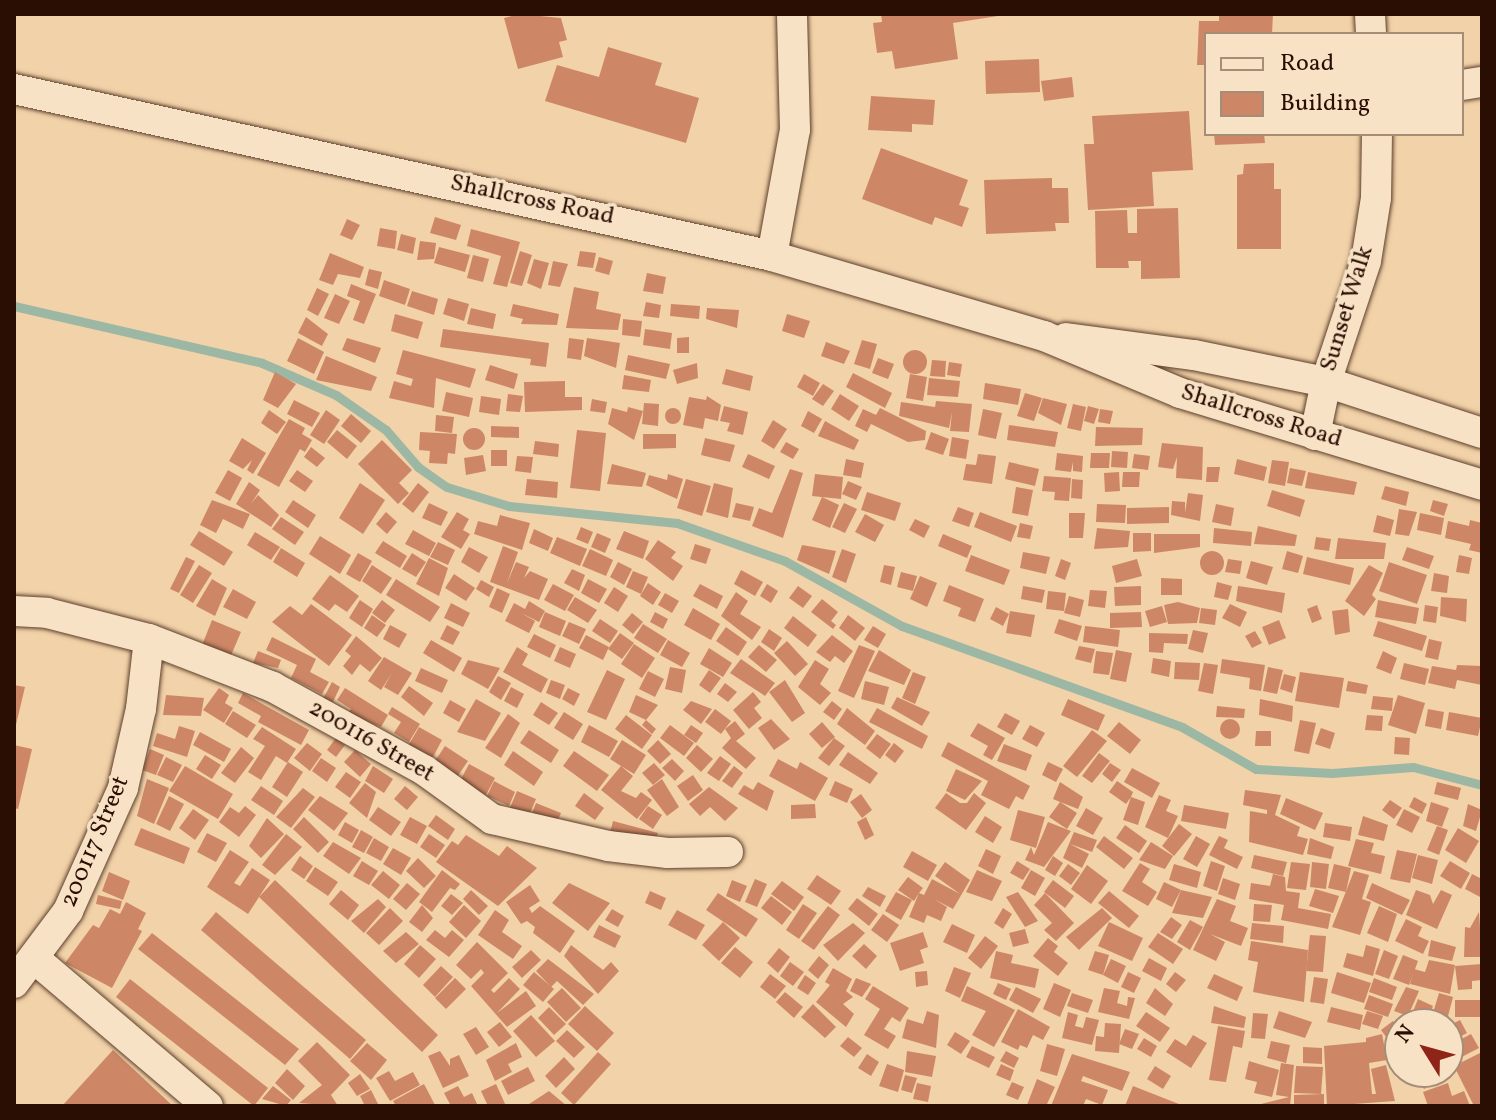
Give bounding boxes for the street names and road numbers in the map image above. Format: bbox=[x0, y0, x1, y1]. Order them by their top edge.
street label: Shallcross Road bbox=[447, 170, 617, 232]
street label: Sunset Walk bbox=[1315, 242, 1381, 376]
street label: Shallcross Road bbox=[1177, 379, 1345, 455]
street label: 200116 Street bbox=[303, 694, 439, 790]
street label: 200117 Street bbox=[55, 772, 137, 912]

